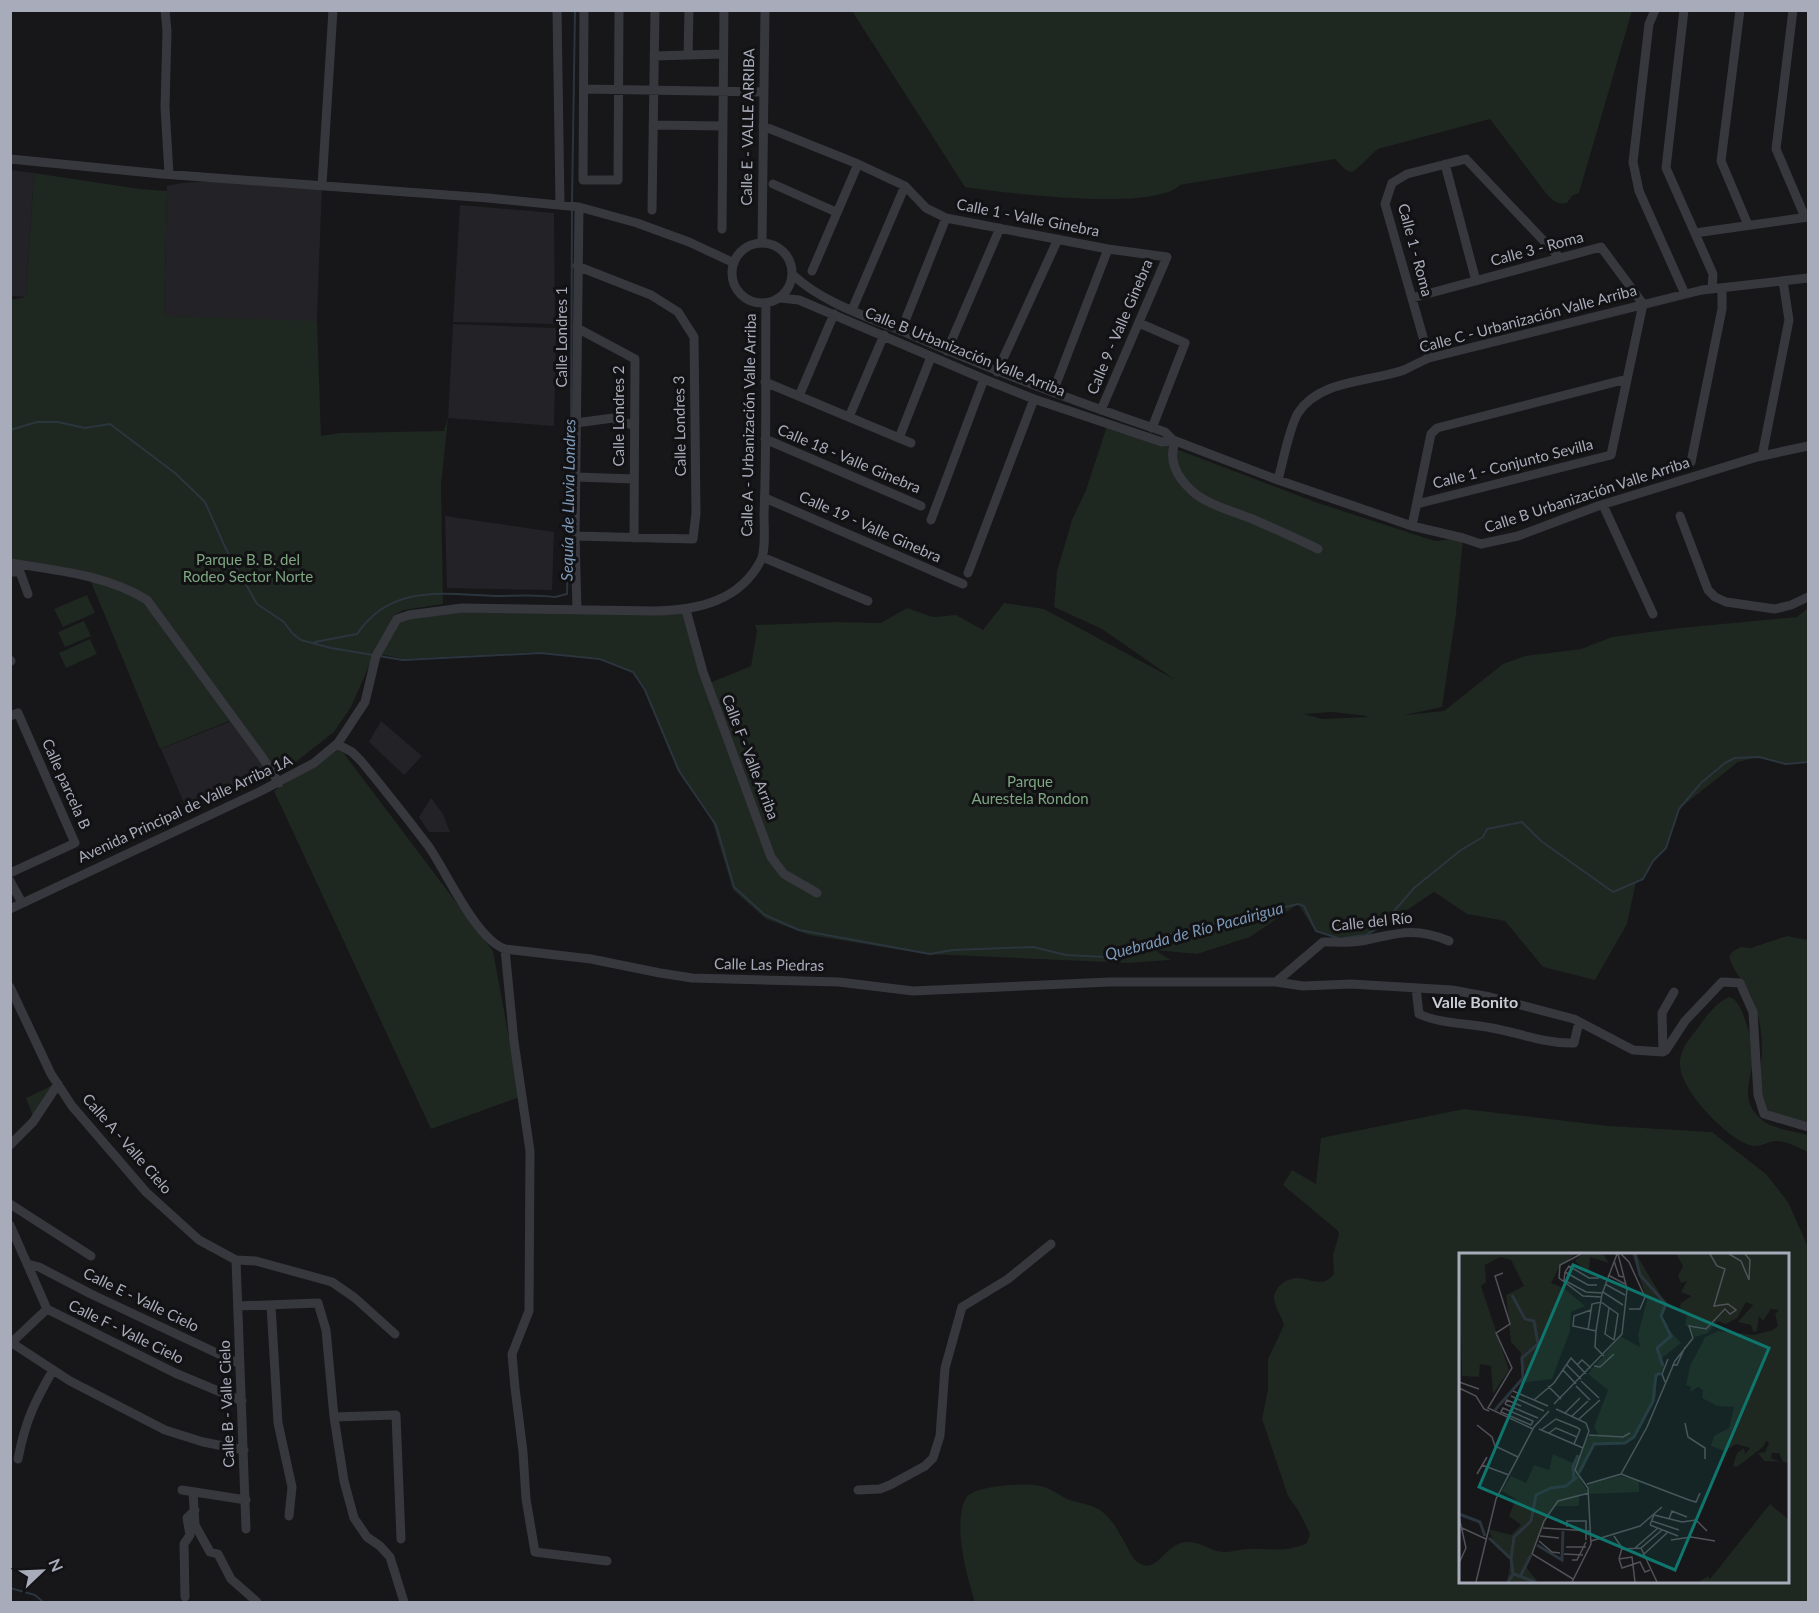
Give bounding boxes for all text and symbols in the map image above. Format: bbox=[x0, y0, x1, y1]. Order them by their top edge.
street label: Calle E - VALLE ARRIBA bbox=[737, 47, 757, 206]
street label: Calle 1 - Valle Ginebra bbox=[955, 194, 1101, 240]
street label: Calle 1 - Roma bbox=[1395, 201, 1437, 298]
street label: Calle 3 - Roma bbox=[1488, 227, 1585, 269]
street label: Calle 9 - Valle Ginebra bbox=[1082, 256, 1156, 397]
street label: Calle C - Urbanización Valle Arriba bbox=[1417, 280, 1638, 356]
street label: Calle Londres 1 bbox=[552, 287, 570, 387]
street label: Calle B Urbanización Valle Arriba bbox=[863, 303, 1068, 400]
street label: Calle A - Urbanización Valle Arriba bbox=[737, 313, 759, 537]
street label: Calle Londres 2 bbox=[609, 366, 627, 466]
street label: Calle Londres 3 bbox=[669, 375, 689, 477]
water label: Sequía de Lluvia Londres bbox=[557, 418, 578, 581]
street label: Calle 18 - Valle Ginebra bbox=[775, 420, 924, 496]
street label: Calle 1 - Conjunto Sevilla bbox=[1431, 434, 1595, 492]
street label: Calle B Urbanización Valle Arriba bbox=[1482, 452, 1691, 536]
street label: Calle 19 - Valle Ginebra bbox=[797, 487, 944, 566]
park label: Parque B. B. del Rodeo Sector Norte bbox=[183, 550, 313, 585]
street label: Calle F - Valle Arriba bbox=[719, 692, 783, 822]
street label: Calle parcela B bbox=[39, 736, 95, 831]
street label: Avenida Principal de Valle Arriba 1A bbox=[74, 750, 295, 866]
park label: Parque Aurestela Rondon bbox=[971, 772, 1089, 807]
water label: Quebrada de Río Pacairigua bbox=[1103, 898, 1285, 964]
street label: Calle del Río bbox=[1330, 908, 1413, 934]
street label: Calle Las Piedras bbox=[714, 954, 824, 974]
district label: Valle Bonito bbox=[1431, 992, 1518, 1011]
street label: Calle A - Valle Cielo bbox=[79, 1089, 176, 1197]
inset map bbox=[1459, 1253, 1789, 1583]
street label: Calle E - Valle Cielo bbox=[81, 1263, 202, 1335]
street label: Calle F - Valle Cielo bbox=[66, 1295, 187, 1367]
street label: Calle B - Valle Cielo bbox=[215, 1340, 237, 1468]
north arrow bbox=[12, 1541, 72, 1601]
text: N bbox=[45, 1556, 67, 1574]

